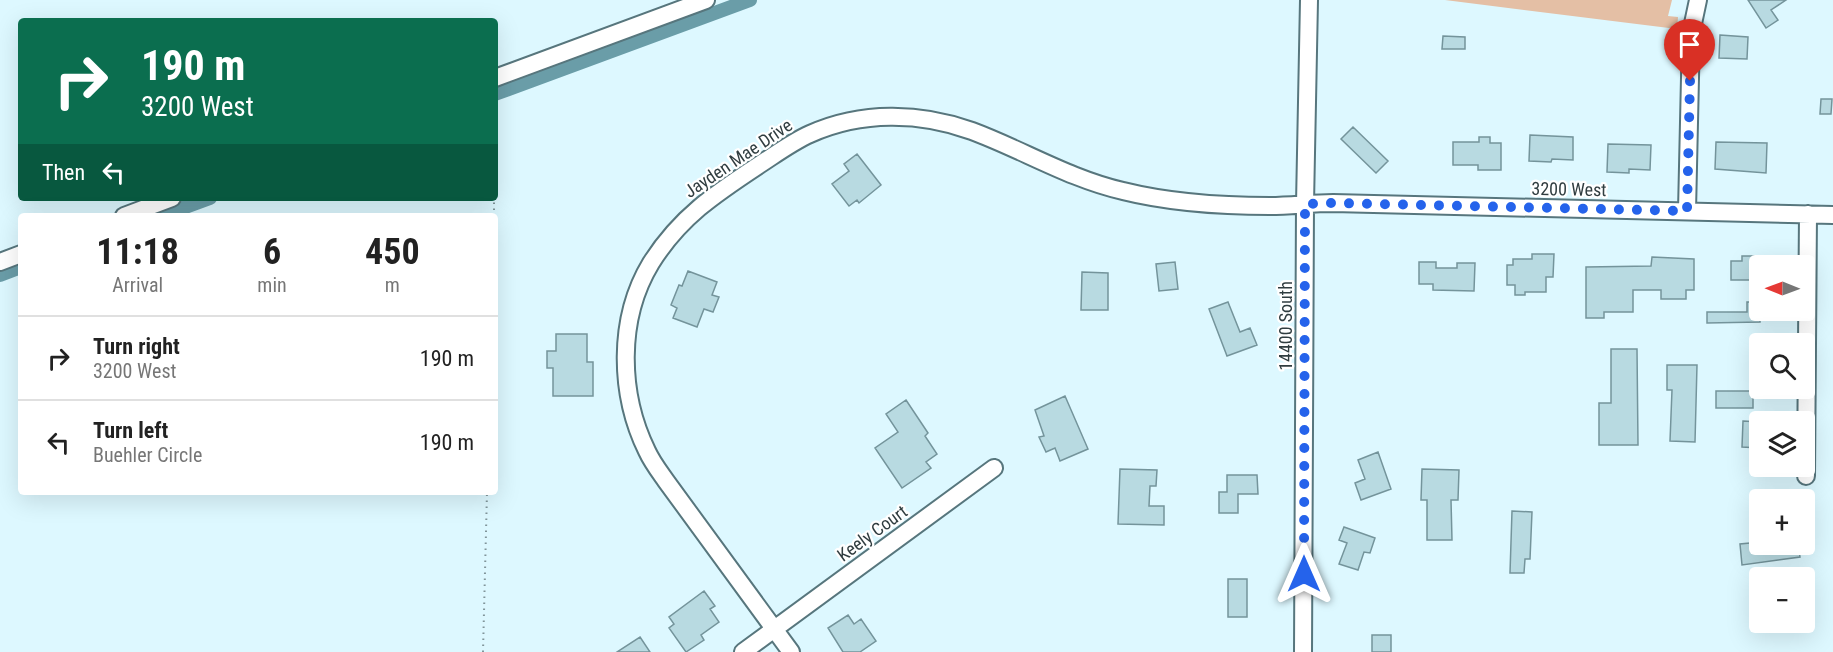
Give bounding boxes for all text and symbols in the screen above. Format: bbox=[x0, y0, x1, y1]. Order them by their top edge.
pin bbox=[1664, 19, 1715, 81]
icon: arrive bbox=[1673, 28, 1706, 61]
text: 190 m bbox=[141, 41, 246, 90]
icon: right bbox=[42, 42, 120, 120]
text: 3200 West bbox=[141, 91, 254, 123]
street label: Jayden Mae Drive bbox=[680, 114, 796, 202]
icon: left bbox=[97, 156, 130, 189]
text: Then bbox=[42, 160, 85, 185]
street label: 3200 West bbox=[1531, 178, 1607, 200]
text: 11:18 bbox=[96, 231, 179, 273]
text: 6 bbox=[263, 231, 281, 273]
text: 450 bbox=[365, 231, 420, 273]
north arrow bbox=[1749, 255, 1815, 321]
map controls bbox=[1749, 255, 1815, 633]
text: Arrival bbox=[112, 273, 163, 297]
text: min bbox=[257, 273, 287, 297]
text: m bbox=[385, 273, 400, 297]
street label: 14400 South bbox=[1275, 281, 1296, 371]
button: search bbox=[1749, 333, 1815, 399]
text: Turn right bbox=[93, 334, 180, 359]
icon: right bbox=[42, 342, 75, 375]
text: 190 m bbox=[420, 346, 474, 371]
text: 3200 West bbox=[93, 359, 176, 383]
button: layers bbox=[1749, 411, 1815, 477]
text: Turn left bbox=[93, 418, 168, 443]
icon: left bbox=[42, 426, 75, 459]
text: 190 m bbox=[420, 430, 474, 455]
text: Buehler Circle bbox=[93, 443, 202, 467]
button: + bbox=[1749, 489, 1815, 555]
street label: Keely Court bbox=[833, 501, 911, 565]
position arrow bbox=[1272, 542, 1336, 606]
button: − bbox=[1749, 567, 1815, 633]

